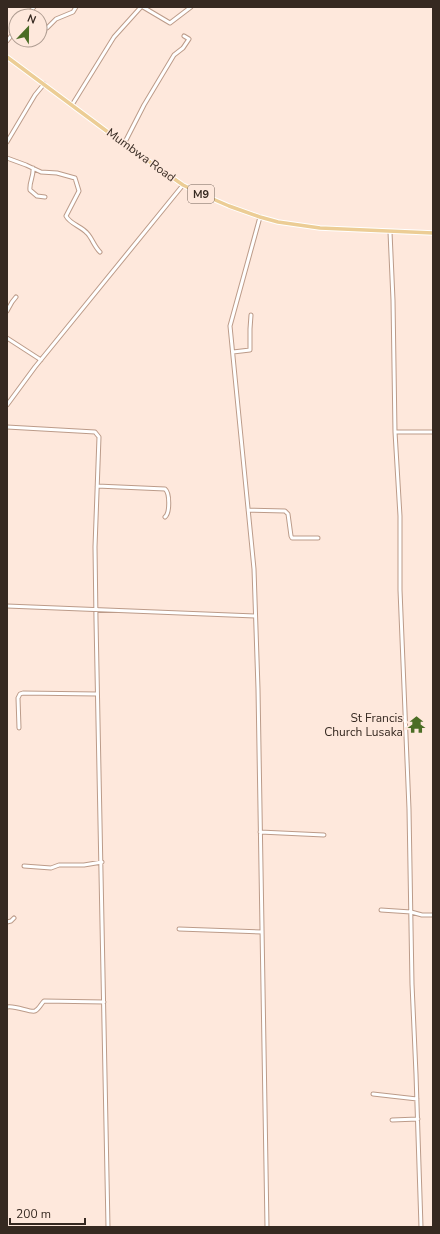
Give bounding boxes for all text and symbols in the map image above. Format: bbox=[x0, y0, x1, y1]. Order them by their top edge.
north arrow bbox=[8, 8, 48, 48]
text: N bbox=[25, 11, 38, 28]
street label: Mumbwa Road bbox=[103, 125, 179, 185]
road number: M9 bbox=[188, 185, 214, 203]
place label: St Francis Church Lusaka bbox=[324, 710, 403, 740]
temple icon: St Francis Church Lusaka bbox=[406, 715, 426, 735]
scale bar bbox=[10, 1200, 85, 1226]
text: 200 m bbox=[16, 1206, 51, 1222]

